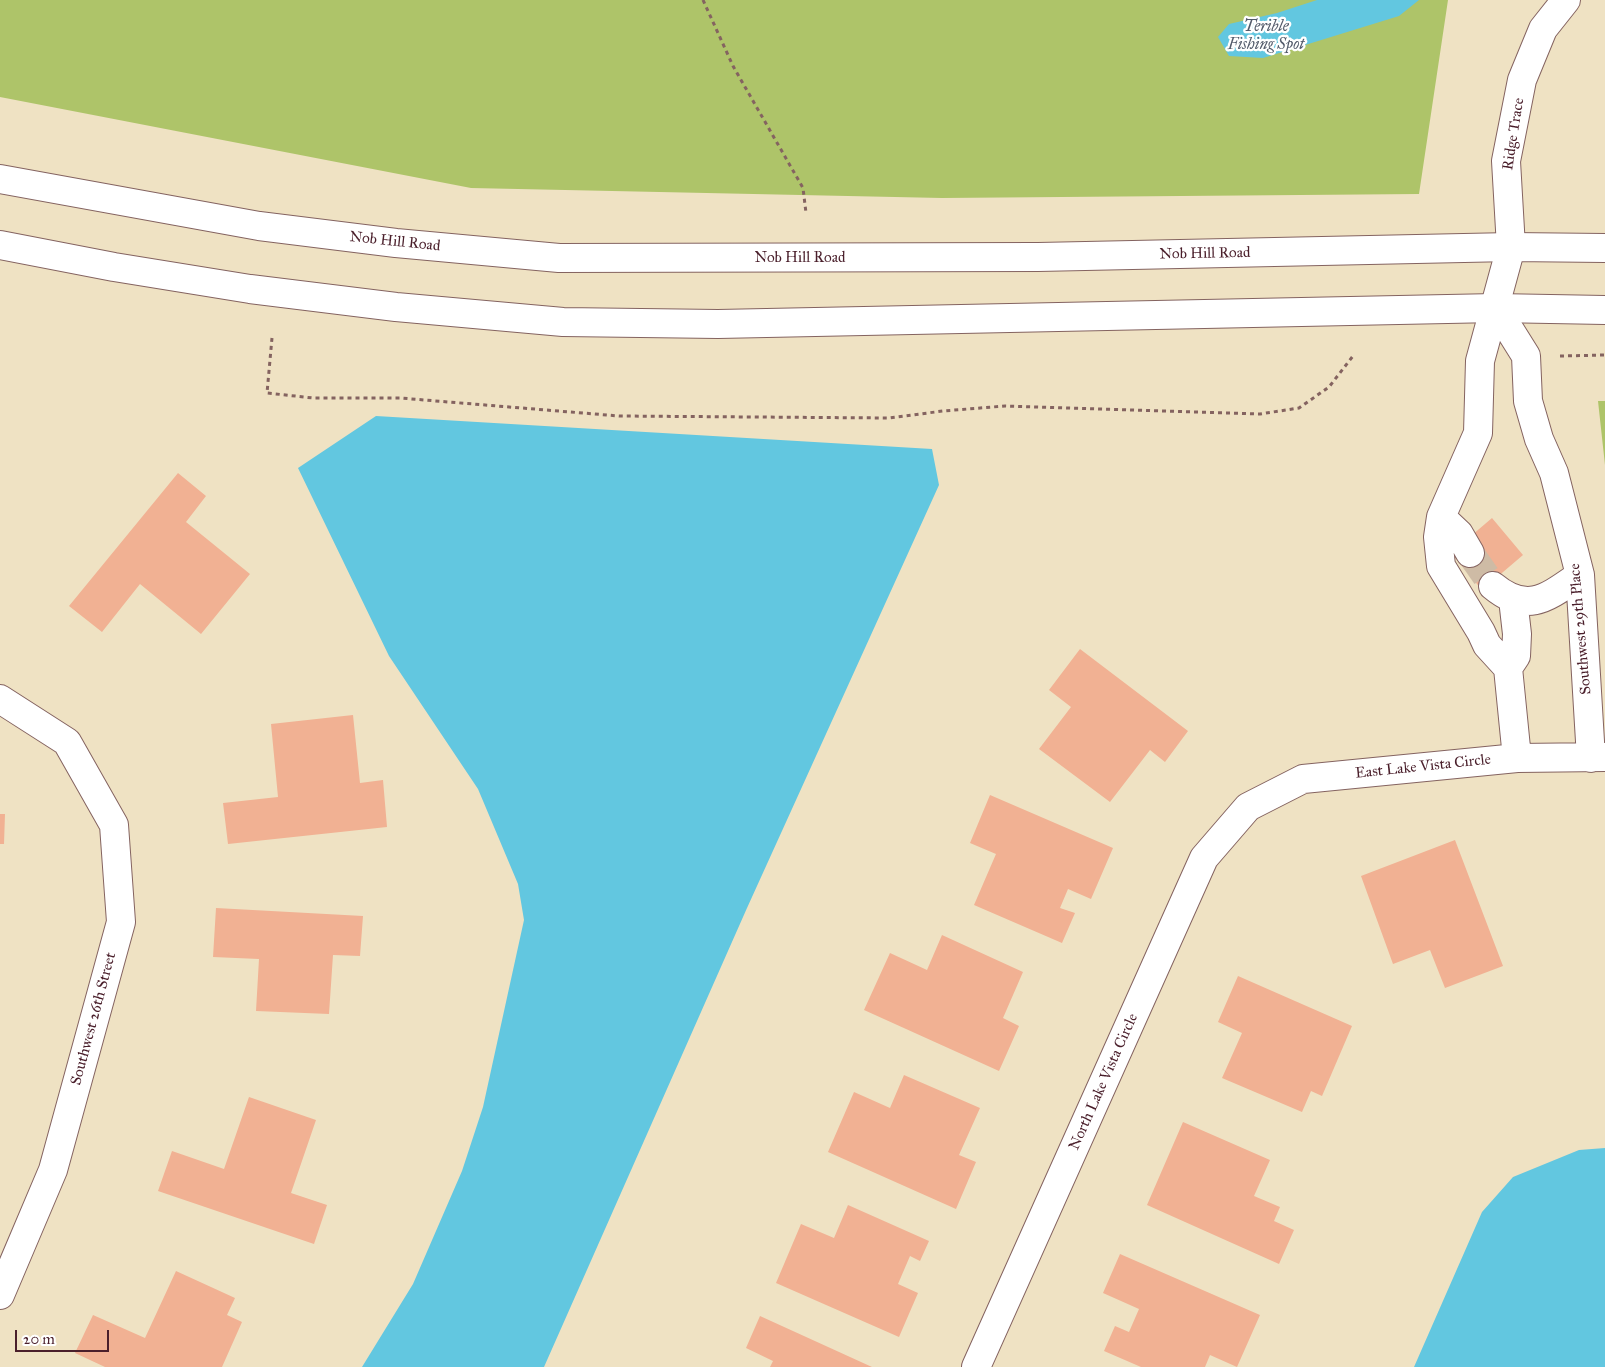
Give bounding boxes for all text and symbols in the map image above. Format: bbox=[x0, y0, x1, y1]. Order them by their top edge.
water label: Terible Fishing Spot bbox=[1228, 17, 1304, 55]
street label: Ridge Trace bbox=[1499, 97, 1529, 171]
street label: Nob Hill Road bbox=[349, 228, 441, 256]
street label: Nob Hill Road bbox=[1159, 244, 1251, 264]
street label: Nob Hill Road bbox=[754, 249, 846, 267]
street label: Southwest 29th Place bbox=[1566, 563, 1596, 695]
street label: East Lake Vista Circle bbox=[1354, 751, 1492, 783]
street label: Southwest 26th Street bbox=[68, 951, 120, 1087]
street label: North Lake Vista Circle bbox=[1066, 1011, 1142, 1153]
scale bar bbox=[18, 1320, 111, 1352]
text: 20 m bbox=[23, 1330, 55, 1348]

